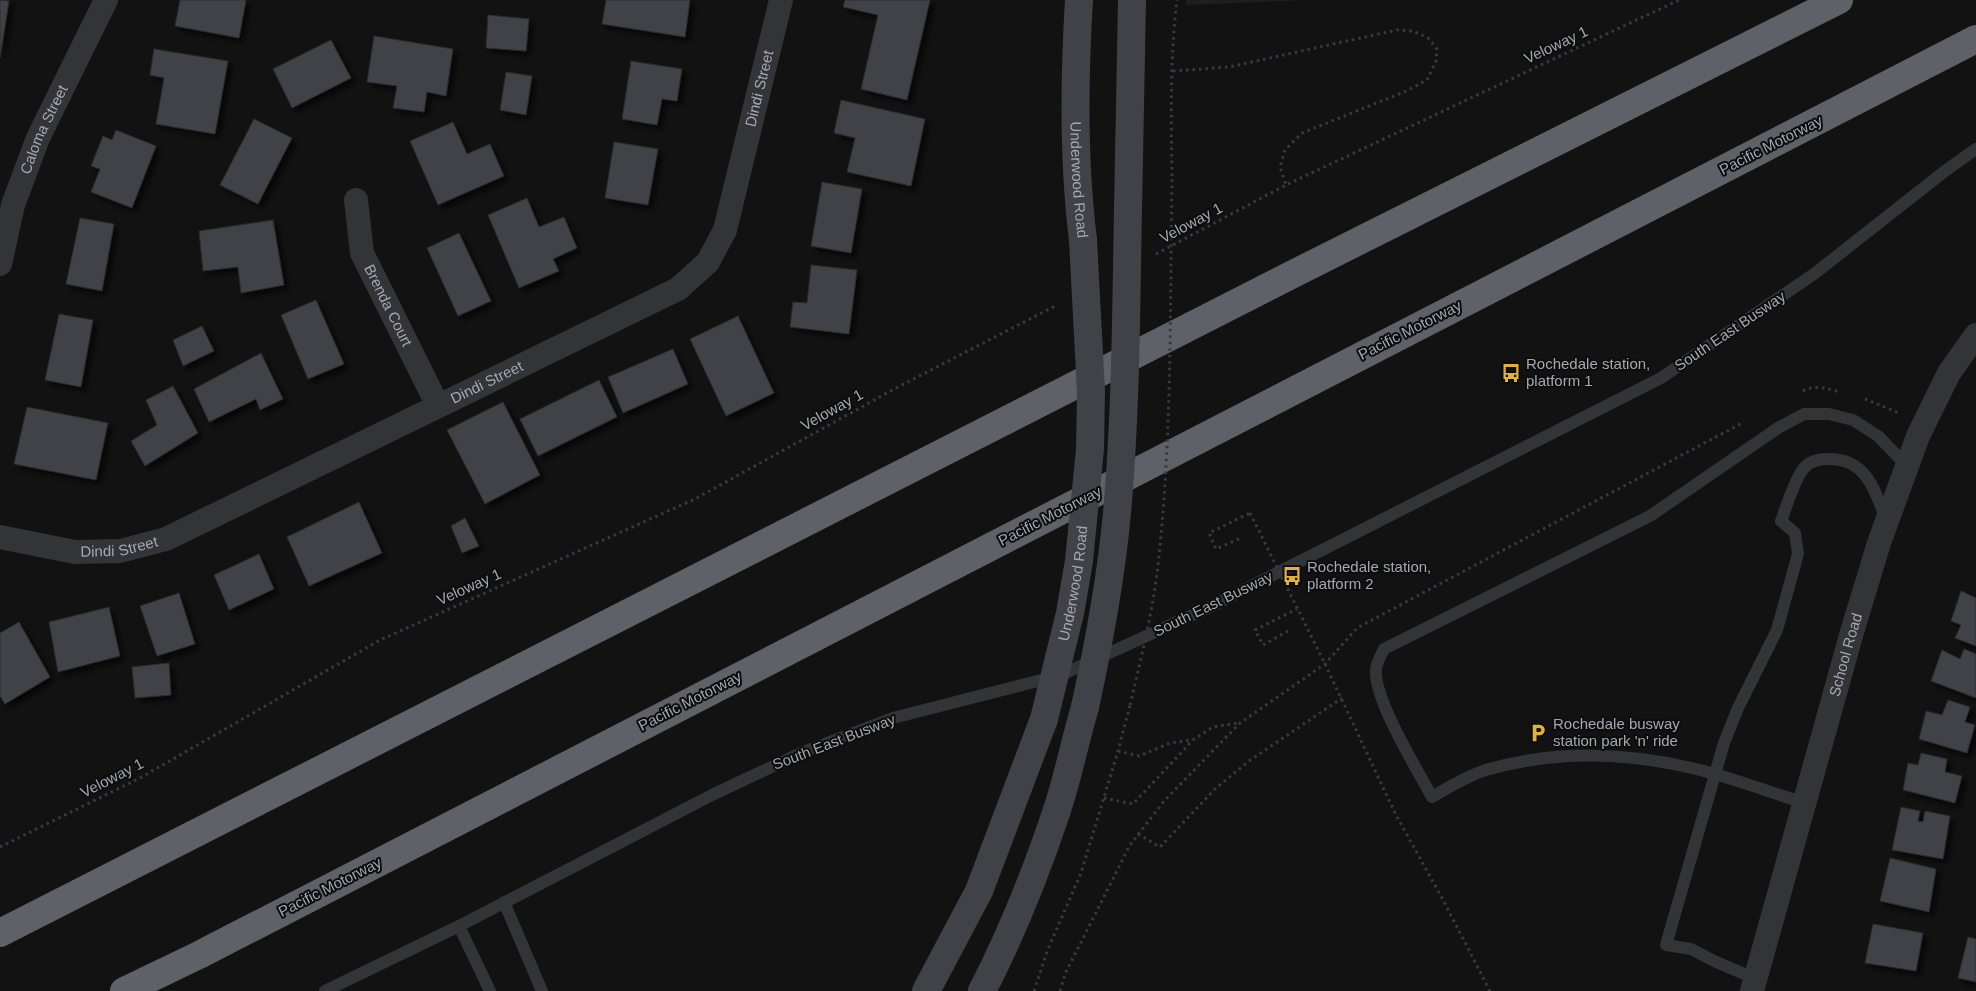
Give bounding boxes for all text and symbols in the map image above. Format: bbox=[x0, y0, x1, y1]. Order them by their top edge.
street label: Veloway 1 bbox=[1521, 22, 1590, 67]
street label: Dindi Street bbox=[741, 48, 777, 129]
street label: Caloma Street bbox=[16, 81, 71, 176]
street label: Pacific Motorway bbox=[1716, 111, 1826, 178]
street label: Underwood Road bbox=[1067, 121, 1092, 239]
street label: Veloway 1 bbox=[1157, 199, 1225, 246]
street label: Brenda Court bbox=[361, 262, 416, 350]
street label: South East Busway bbox=[1671, 287, 1789, 374]
street label: Pacific Motorway bbox=[1355, 296, 1465, 363]
place label: Rochedale station, platform 1 bbox=[1526, 355, 1650, 389]
street label: Dindi Street bbox=[448, 357, 526, 407]
bus stop icon: Rochedale station, platform 1 bbox=[1500, 362, 1522, 384]
street label: Veloway 1 bbox=[798, 386, 866, 434]
street label: Pacific Motorway bbox=[995, 482, 1105, 549]
street label: Underwood Road bbox=[1054, 525, 1090, 643]
street label: Dindi Street bbox=[80, 532, 160, 560]
place label: Rochedale station, platform 2 bbox=[1307, 558, 1431, 592]
street label: Veloway 1 bbox=[434, 565, 503, 608]
bus stop icon: Rochedale station, platform 2 bbox=[1281, 565, 1303, 587]
street label: South East Busway bbox=[1151, 567, 1275, 640]
street label: School Road bbox=[1825, 611, 1865, 698]
street label: Pacific Motorway bbox=[635, 667, 745, 734]
street label: South East Busway bbox=[770, 710, 898, 773]
place label: Rochedale busway station park 'n' ride bbox=[1553, 715, 1680, 749]
parking icon: Rochedale busway station park 'n' ride bbox=[1527, 722, 1549, 744]
street label: Veloway 1 bbox=[77, 754, 146, 801]
street label: Pacific Motorway bbox=[275, 853, 385, 920]

